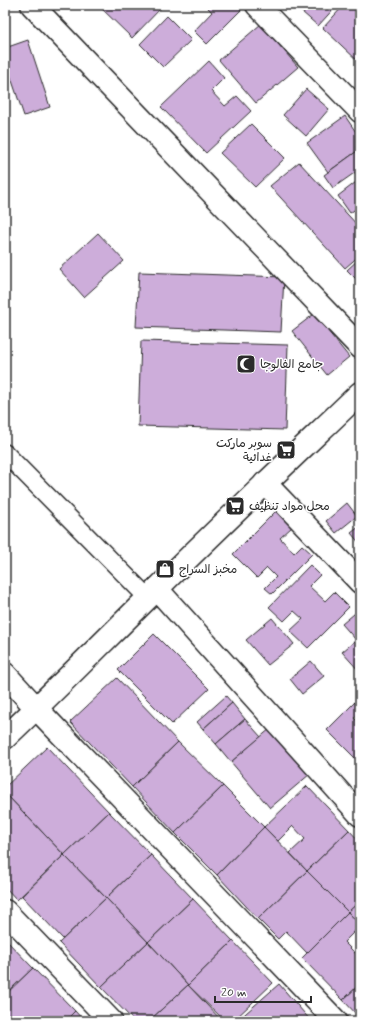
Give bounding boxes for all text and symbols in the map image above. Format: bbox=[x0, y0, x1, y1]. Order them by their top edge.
mosque icon: جامع الفالوجا bbox=[235, 353, 257, 375]
place label: جامع الفالوجا bbox=[260, 357, 323, 373]
place label: سوبر ماركت غدائية bbox=[216, 436, 272, 466]
supermarket icon: سوبر ماركت غدائية bbox=[275, 439, 297, 461]
supermarket icon: محل مواد تنظيف bbox=[224, 495, 246, 517]
place label: محل مواد تنظيف bbox=[249, 499, 330, 515]
shop icon: مخبز السراج bbox=[154, 558, 176, 580]
place label: مخبز السراج bbox=[179, 562, 237, 578]
scale bar bbox=[215, 978, 311, 1004]
text: 20 m bbox=[221, 985, 247, 1001]

